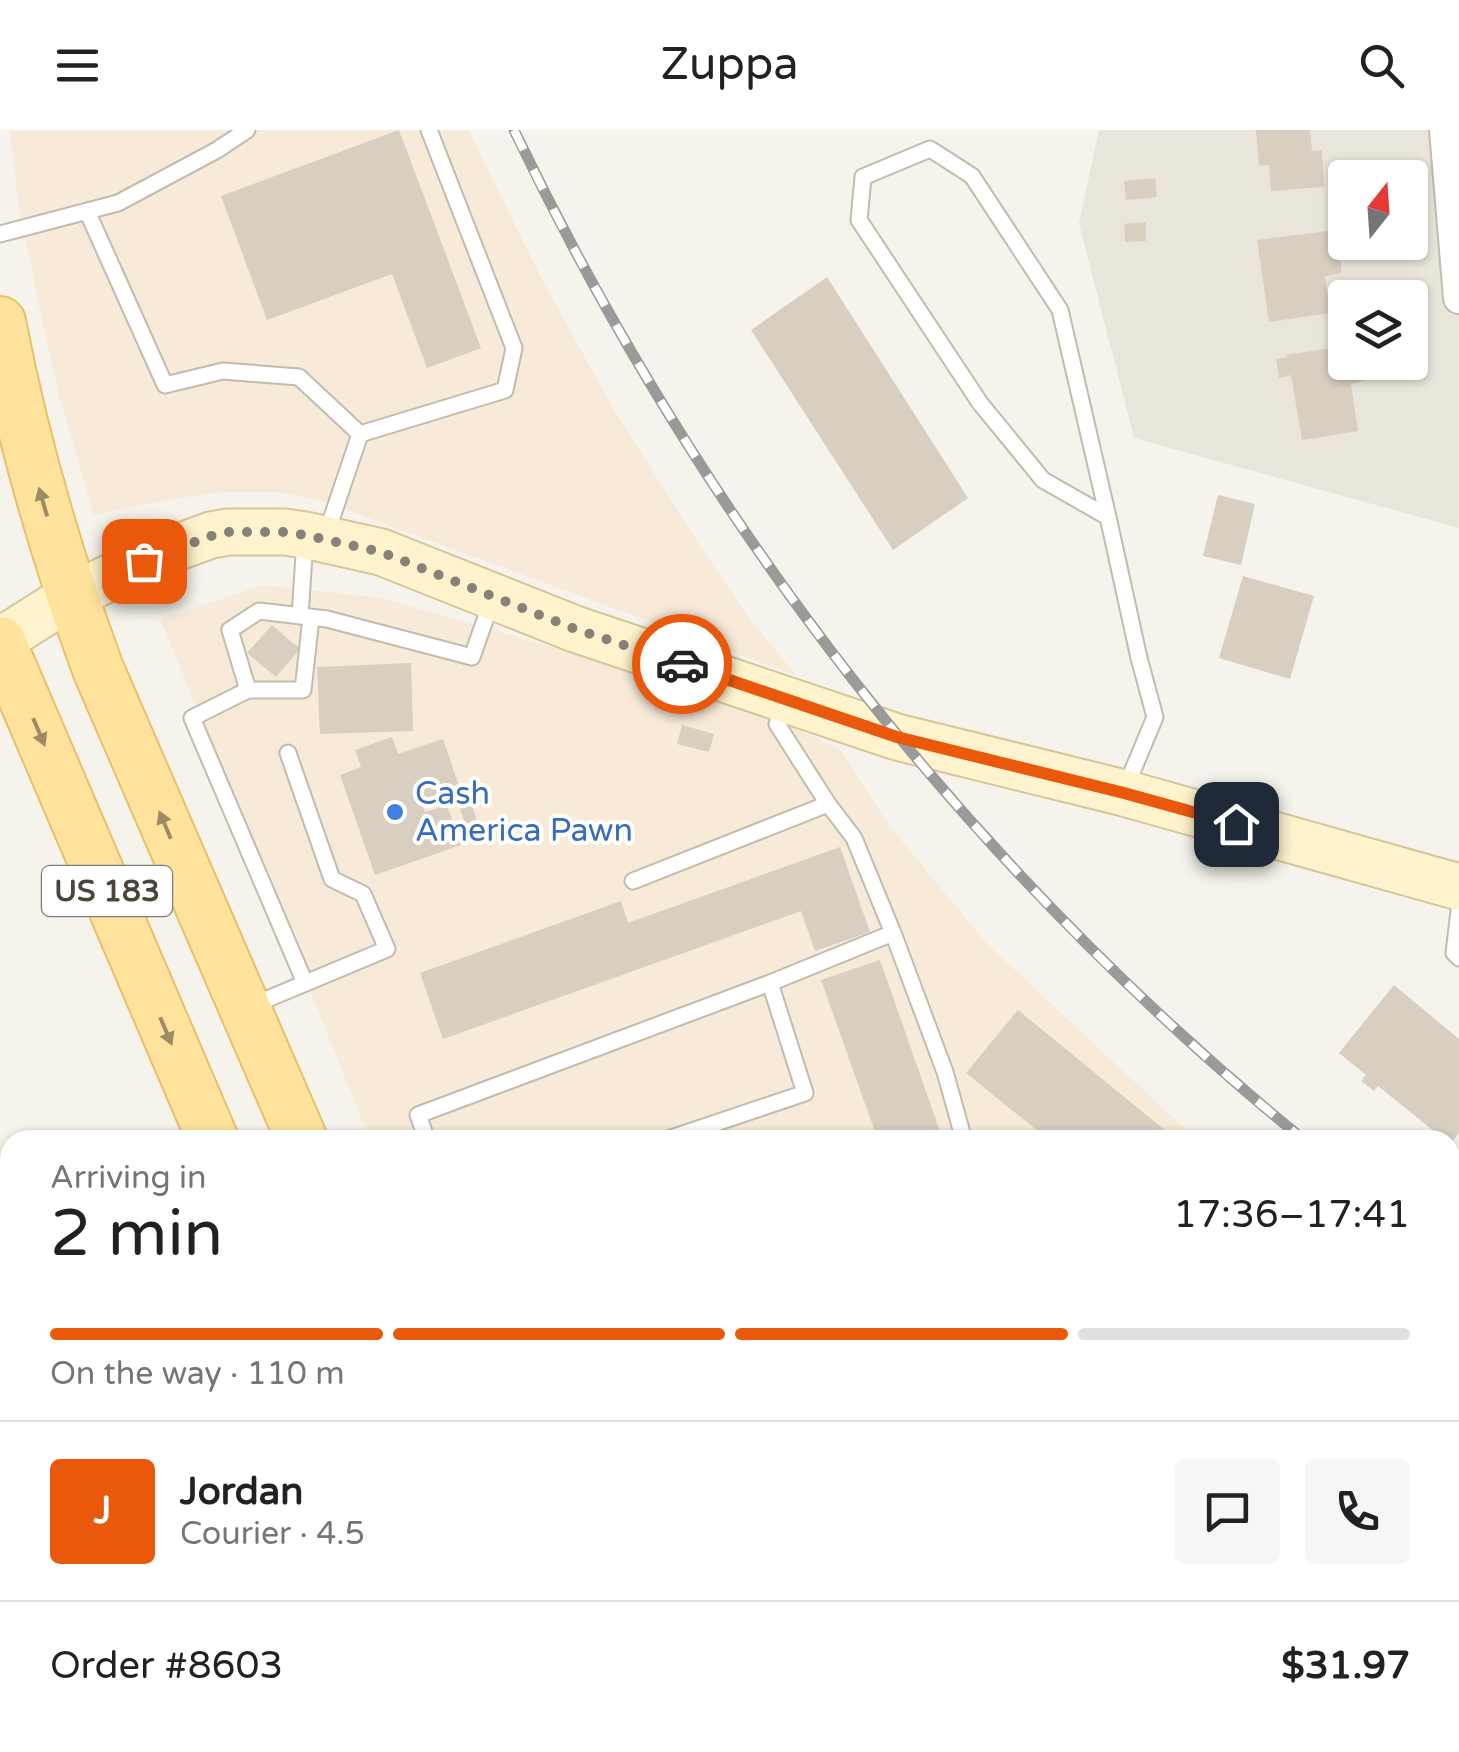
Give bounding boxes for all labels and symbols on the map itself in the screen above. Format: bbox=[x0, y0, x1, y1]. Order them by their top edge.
north arrow bbox=[1328, 160, 1428, 260]
one-way arrow bbox=[35, 486, 50, 517]
pin bbox=[102, 519, 187, 604]
courier bbox=[632, 614, 732, 714]
one-way arrow bbox=[31, 717, 47, 746]
place label: Cash America Pawn bbox=[415, 775, 633, 850]
pin bbox=[1194, 782, 1279, 867]
marker: Cash America Pawn bbox=[384, 801, 406, 823]
one-way arrow bbox=[157, 810, 173, 840]
road number: US 183 bbox=[42, 866, 172, 916]
one-way arrow bbox=[158, 1016, 174, 1046]

